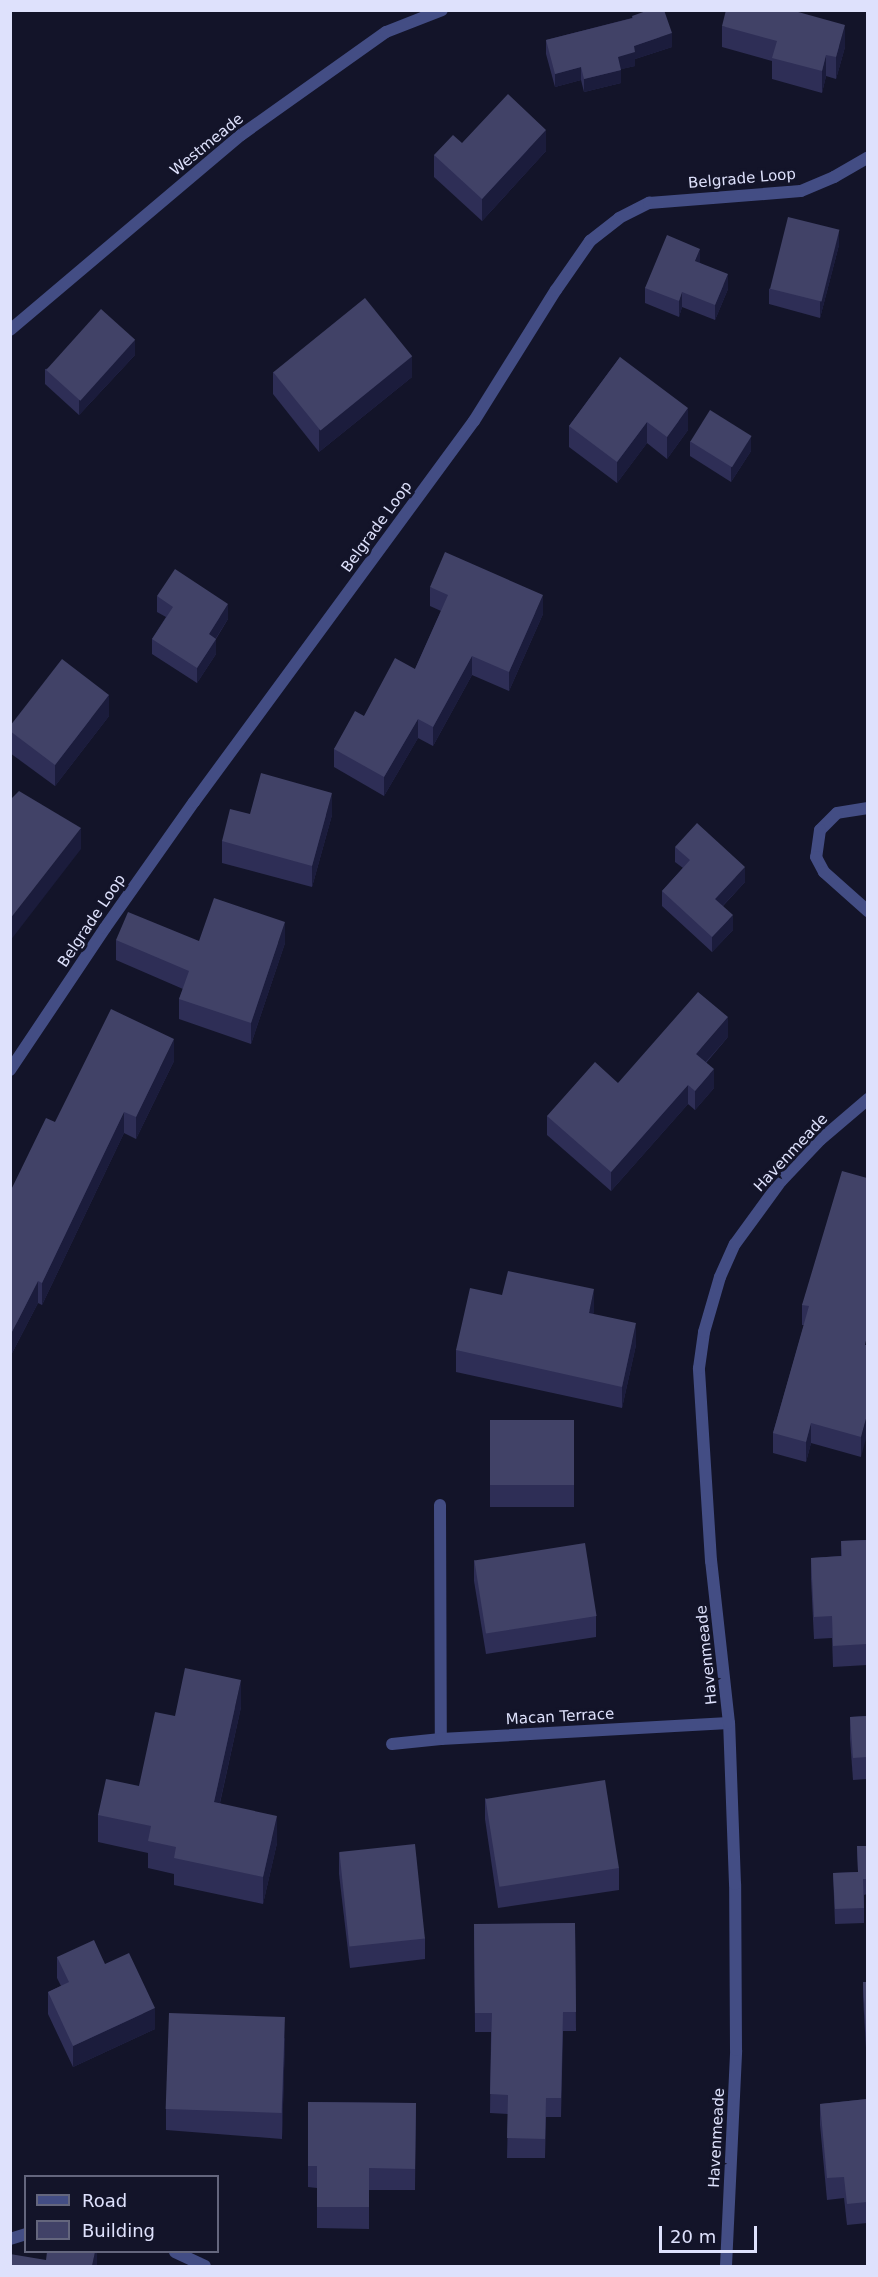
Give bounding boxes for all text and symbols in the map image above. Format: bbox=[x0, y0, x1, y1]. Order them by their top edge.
street label: Westmeade bbox=[167, 110, 247, 180]
street label: Belgrade Loop bbox=[687, 165, 797, 193]
street label: Belgrade Loop bbox=[338, 478, 416, 576]
street label: Belgrade Loop bbox=[54, 871, 130, 971]
street label: Havenmeade bbox=[750, 1110, 832, 1196]
street label: Havenmeade bbox=[693, 1604, 721, 1706]
street label: Macan Terrace bbox=[505, 1705, 615, 1729]
street label: Havenmeade bbox=[705, 2088, 729, 2188]
legend bbox=[24, 2175, 219, 2253]
text: Road bbox=[82, 2190, 127, 2211]
scale bar bbox=[662, 2214, 760, 2252]
text: Building bbox=[82, 2220, 155, 2241]
text: 20 m bbox=[670, 2226, 716, 2247]

